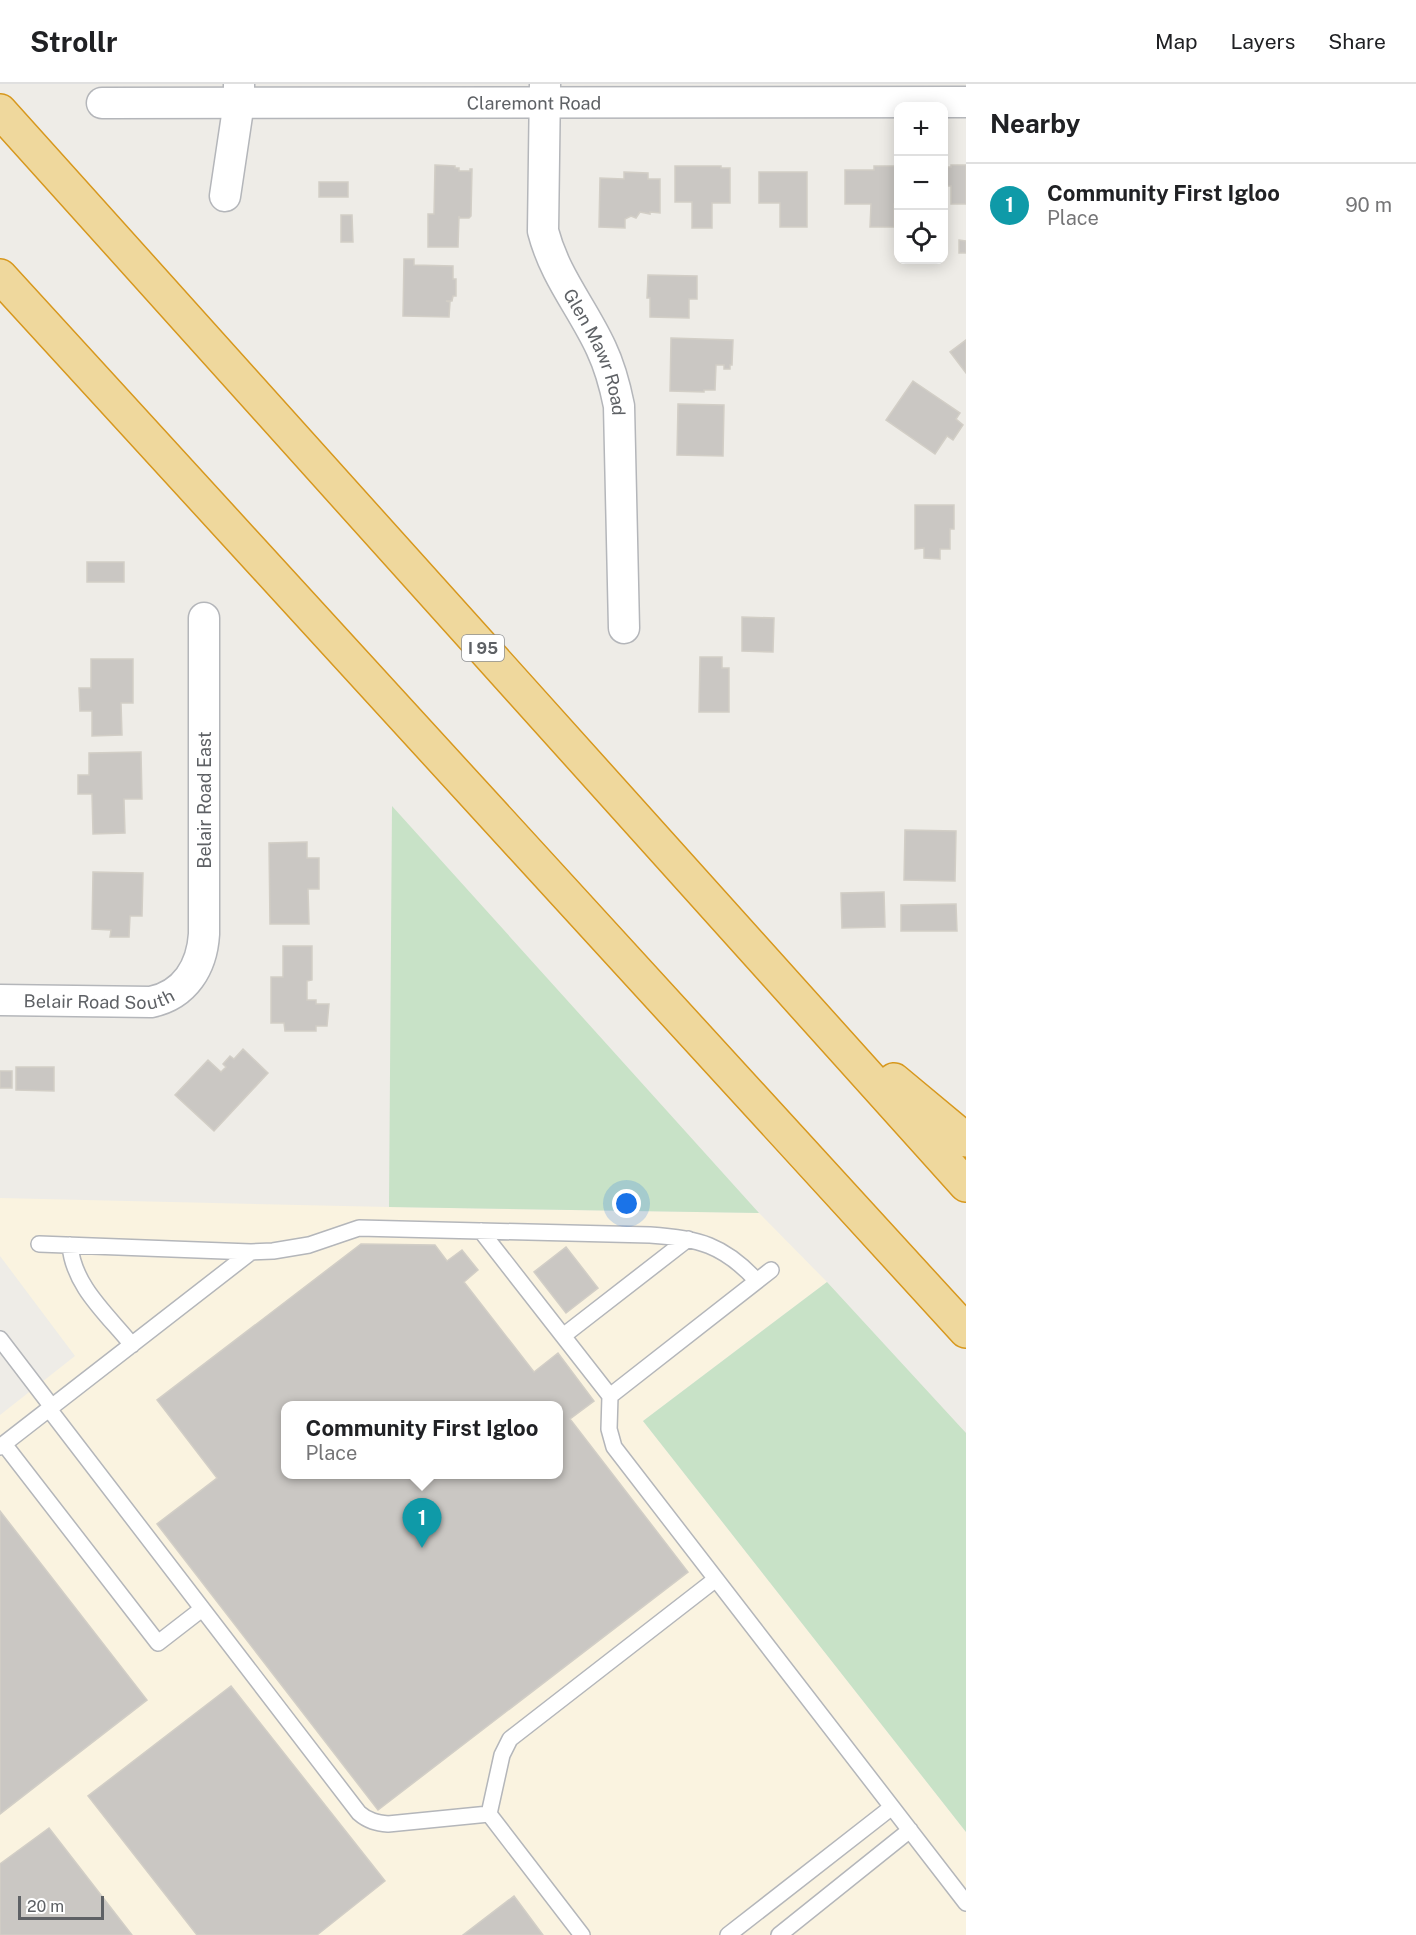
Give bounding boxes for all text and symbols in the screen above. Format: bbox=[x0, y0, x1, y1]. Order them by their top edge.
text: Strollr bbox=[30, 25, 118, 58]
text: Map bbox=[1155, 29, 1198, 54]
text: Layers bbox=[1231, 29, 1295, 54]
text: Share bbox=[1328, 29, 1386, 54]
street label: Claremont Road bbox=[467, 92, 601, 113]
map controls bbox=[894, 102, 948, 264]
button: + bbox=[894, 102, 948, 156]
text: Nearby bbox=[990, 108, 1080, 139]
button: − bbox=[894, 156, 948, 210]
text: Community First Igloo bbox=[1047, 180, 1280, 206]
text: 1 bbox=[1005, 193, 1014, 217]
text: 90 m bbox=[1345, 193, 1392, 217]
text: Place bbox=[1047, 206, 1099, 230]
button: locate bbox=[894, 210, 948, 264]
street label: Glen Mawr Road bbox=[560, 285, 630, 416]
road number: I 95 bbox=[462, 635, 504, 661]
street label: Belair Road East bbox=[194, 731, 215, 869]
street label: Belair Road South bbox=[23, 984, 178, 1013]
your location bbox=[612, 1189, 641, 1218]
popup bbox=[281, 1401, 563, 1479]
text: Community First Igloo bbox=[306, 1415, 538, 1441]
text: Place bbox=[306, 1441, 357, 1465]
pin: 1 bbox=[402, 1498, 442, 1548]
scale bar bbox=[18, 1893, 104, 1920]
text: 20 m bbox=[27, 1897, 64, 1916]

